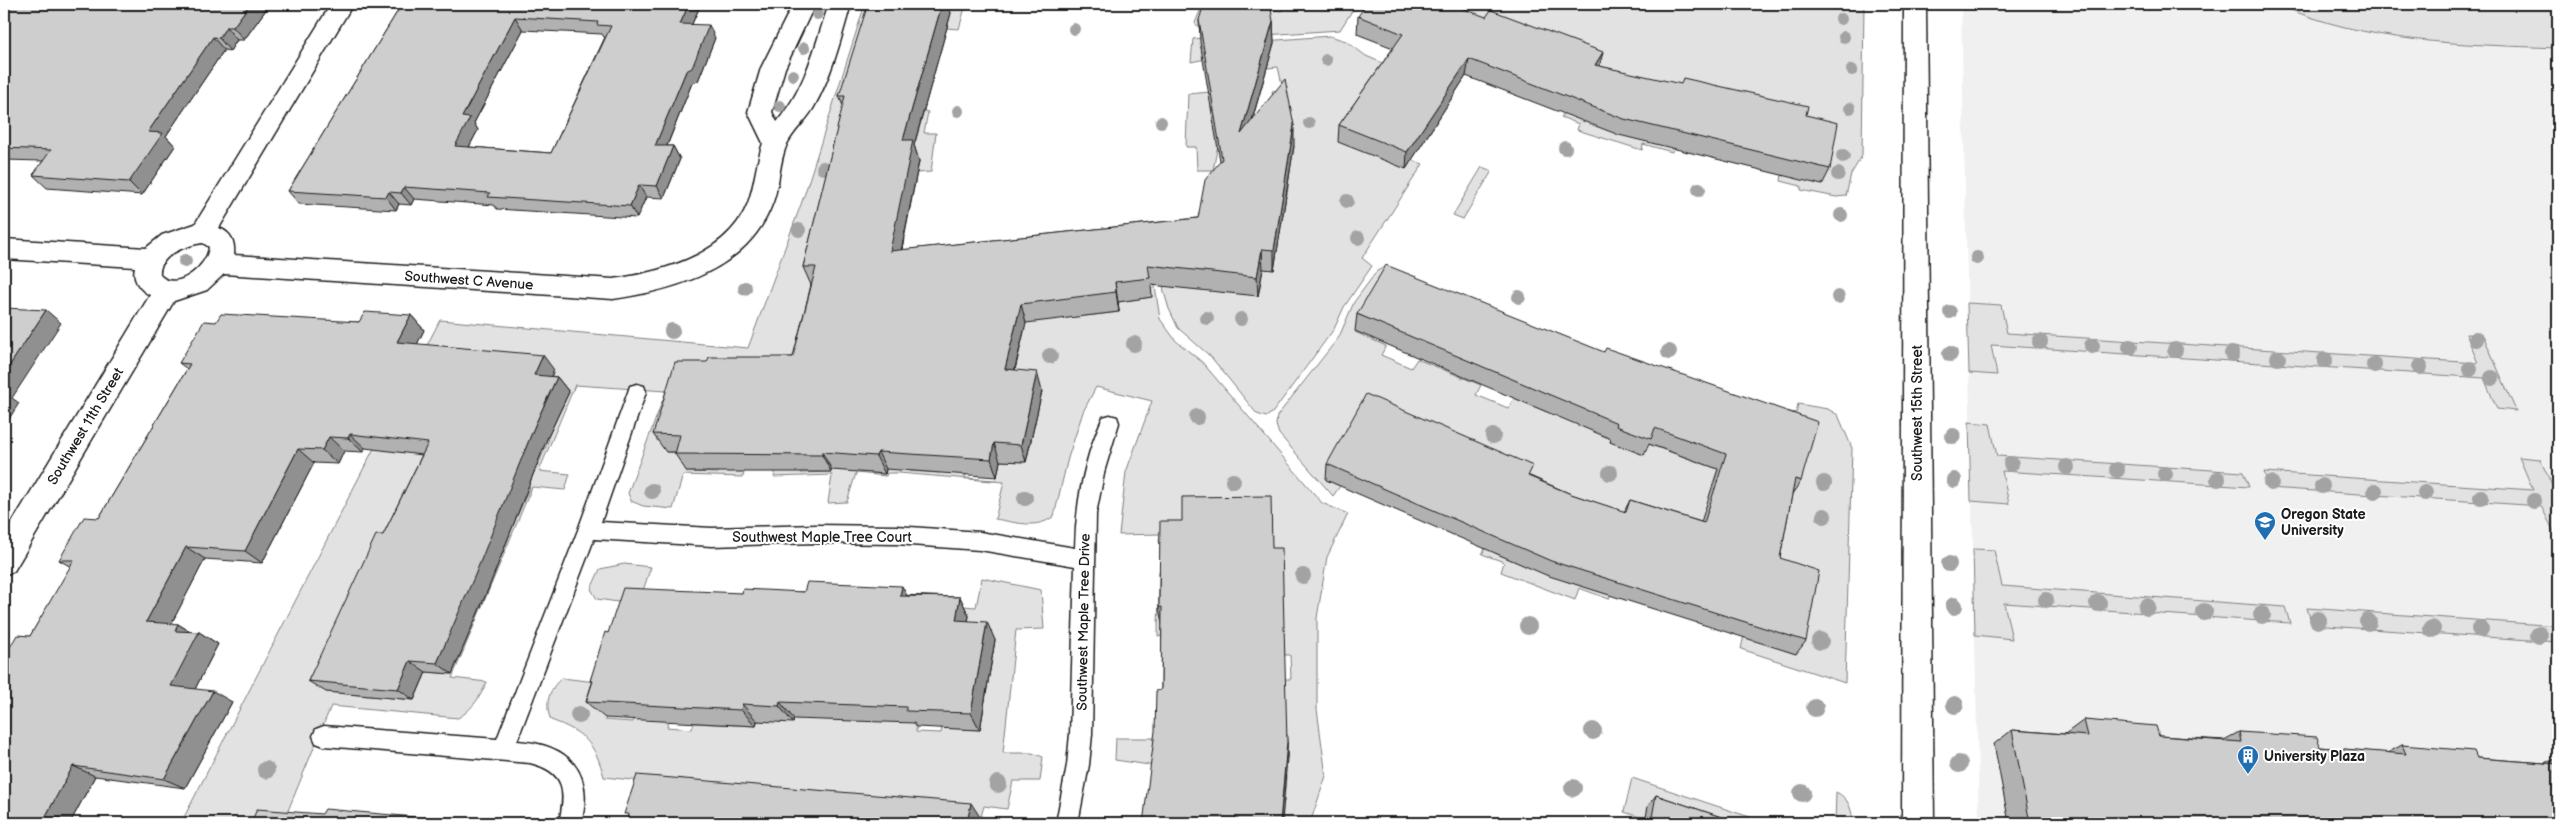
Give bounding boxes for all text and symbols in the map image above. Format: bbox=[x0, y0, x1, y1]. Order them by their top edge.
street label: Southwest C Avenue bbox=[404, 268, 534, 293]
street label: Southwest 15th Street bbox=[1909, 344, 1926, 481]
street label: Southwest 11th Street bbox=[44, 364, 127, 488]
place label: Oregon State University bbox=[2281, 506, 2366, 539]
school or university icon: Oregon State University bbox=[2253, 510, 2277, 541]
street label: Southwest Maple Tree Court bbox=[732, 529, 912, 546]
street label: Southwest Maple Tree Drive bbox=[1073, 533, 1094, 711]
building icon: University Plaza bbox=[2236, 744, 2260, 775]
place label: University Plaza bbox=[2264, 748, 2365, 765]

